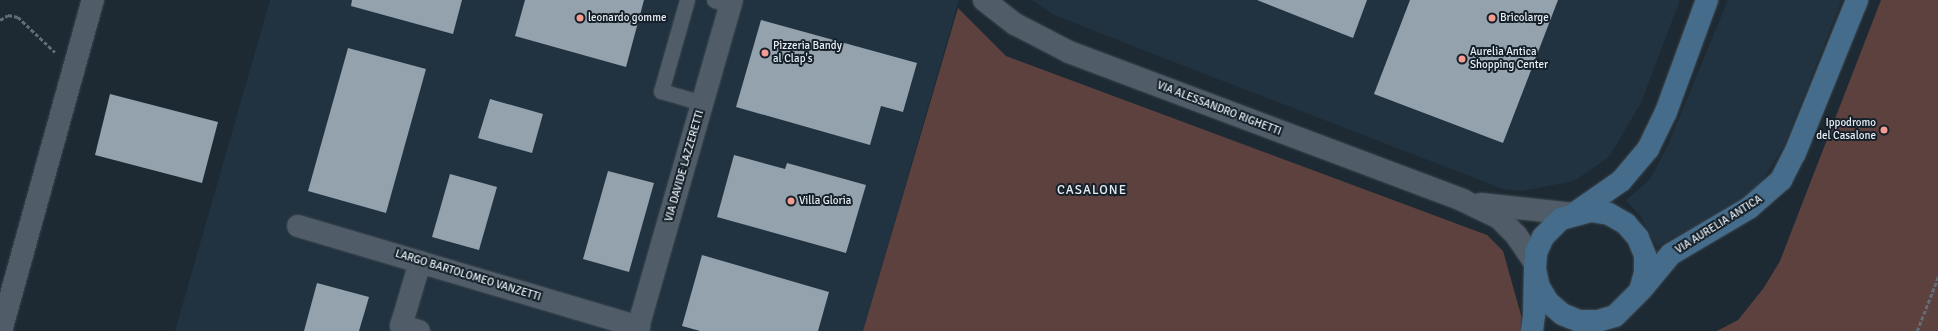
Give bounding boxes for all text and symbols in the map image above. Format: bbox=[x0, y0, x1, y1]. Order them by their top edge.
place label: leonardo gomme bbox=[588, 11, 666, 25]
place label: Bricolarge bbox=[1500, 11, 1549, 25]
marker: leonardo gomme bbox=[575, 13, 585, 23]
marker: Bricolarge bbox=[1487, 13, 1497, 23]
place label: Pizzeria Bandy al Clap's bbox=[773, 40, 842, 66]
place label: Aurelia Antica Shopping Center bbox=[1470, 46, 1548, 72]
marker: Pizzeria Bandy al Clap's bbox=[760, 48, 770, 58]
marker: Aurelia Antica Shopping Center bbox=[1457, 54, 1467, 64]
street label: VIA ALESSANDRO RIGHETTI bbox=[1155, 79, 1283, 139]
street label: VIA DAVIDE LAZZERETTI bbox=[663, 109, 707, 223]
place label: Ippodromo del Casalone bbox=[1816, 117, 1876, 143]
marker: Ippodromo del Casalone bbox=[1879, 125, 1889, 135]
district label: CASALONE bbox=[1057, 182, 1127, 198]
street label: VIA AURELIA ANTICA bbox=[1673, 193, 1765, 257]
place label: Villa Gloria bbox=[799, 194, 851, 208]
marker: Villa Gloria bbox=[786, 196, 796, 206]
street label: LARGO BARTOLOMEO VANZETTI bbox=[393, 247, 543, 305]

